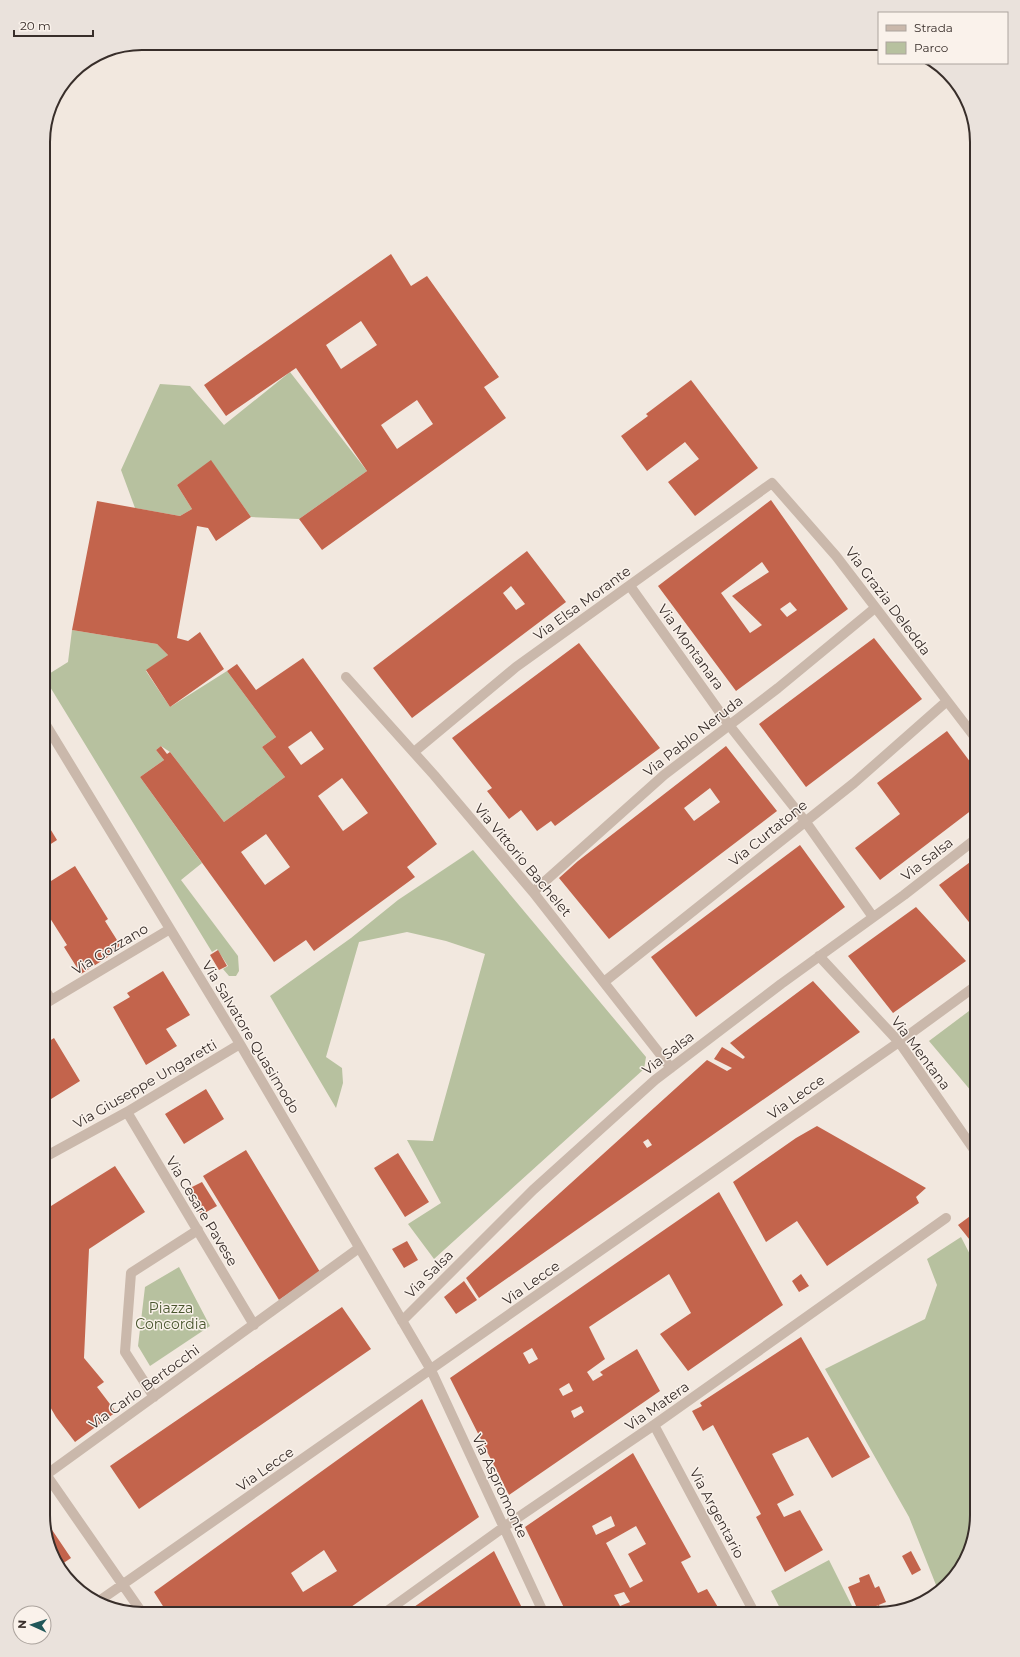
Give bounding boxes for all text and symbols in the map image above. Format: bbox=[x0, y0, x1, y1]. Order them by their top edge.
scale bar bbox=[14, 12, 93, 38]
legend bbox=[878, 12, 1008, 64]
text: 20 m bbox=[20, 18, 51, 33]
text: Strada bbox=[914, 20, 953, 35]
text: Parco bbox=[914, 40, 948, 55]
street label: Via Grazia Deledda bbox=[841, 543, 935, 659]
street label: Via Elsa Morante bbox=[530, 562, 634, 644]
street label: Via Montanara bbox=[654, 601, 728, 693]
street label: Via Pablo Neruda bbox=[640, 691, 746, 781]
street label: Via Curtatone bbox=[725, 796, 811, 870]
street label: Via Vittorio Bachelet bbox=[470, 800, 576, 920]
street label: Via Salsa bbox=[897, 833, 957, 885]
street label: Via Gozzano bbox=[69, 919, 151, 979]
street label: Via Salvatore Quasimodo bbox=[198, 957, 304, 1117]
street label: Via Mentana bbox=[887, 1012, 955, 1094]
street label: Via Salsa bbox=[638, 1027, 698, 1079]
street label: Via Giuseppe Ungaretti bbox=[70, 1035, 220, 1133]
street label: Via Lecce bbox=[764, 1071, 828, 1123]
street label: Via Cesare Pavese bbox=[162, 1153, 242, 1269]
street label: Via Salsa bbox=[401, 1246, 457, 1302]
street label: Via Lecce bbox=[499, 1257, 563, 1309]
park label: Piazza Concordia bbox=[135, 1299, 207, 1333]
street label: Via Carlo Bertocchi bbox=[85, 1341, 203, 1433]
street label: Via Matera bbox=[622, 1377, 692, 1435]
street label: Via Aspromonte bbox=[468, 1431, 532, 1541]
street label: Via Lecce bbox=[233, 1443, 297, 1495]
street label: Via Argentario bbox=[686, 1465, 749, 1562]
north arrow bbox=[12, 1605, 52, 1645]
text: N bbox=[15, 1620, 29, 1629]

